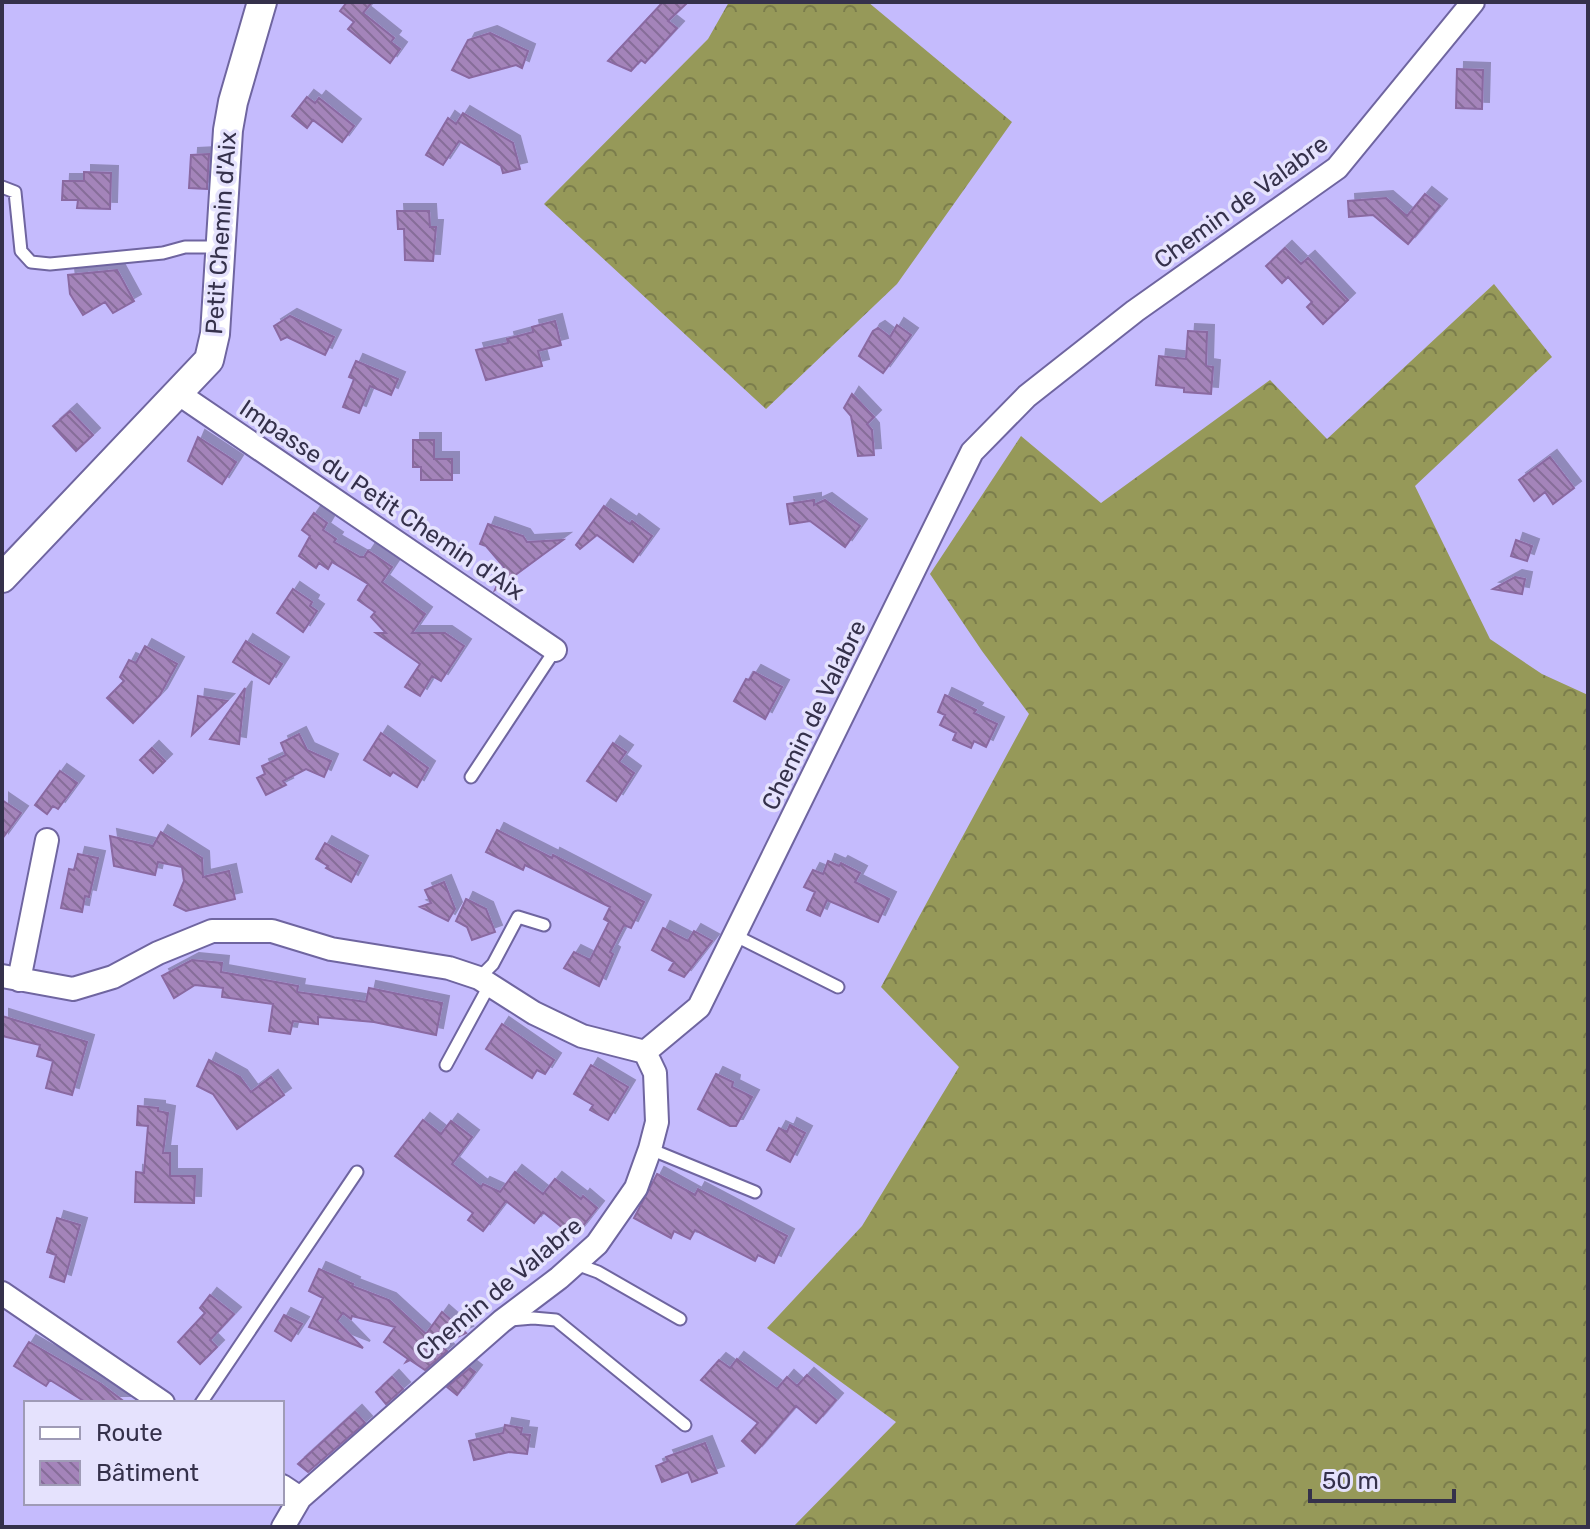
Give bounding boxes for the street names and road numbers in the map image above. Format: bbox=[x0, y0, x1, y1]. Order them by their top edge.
street label: Chemin de Valabre bbox=[1149, 130, 1333, 274]
street label: Petit Chemin d'Aix bbox=[200, 131, 242, 335]
street label: Impasse du Petit Chemin d'Aix bbox=[234, 394, 530, 606]
street label: Chemin de Valabre bbox=[756, 615, 872, 815]
street label: Chemin de Valabre bbox=[410, 1211, 588, 1367]

